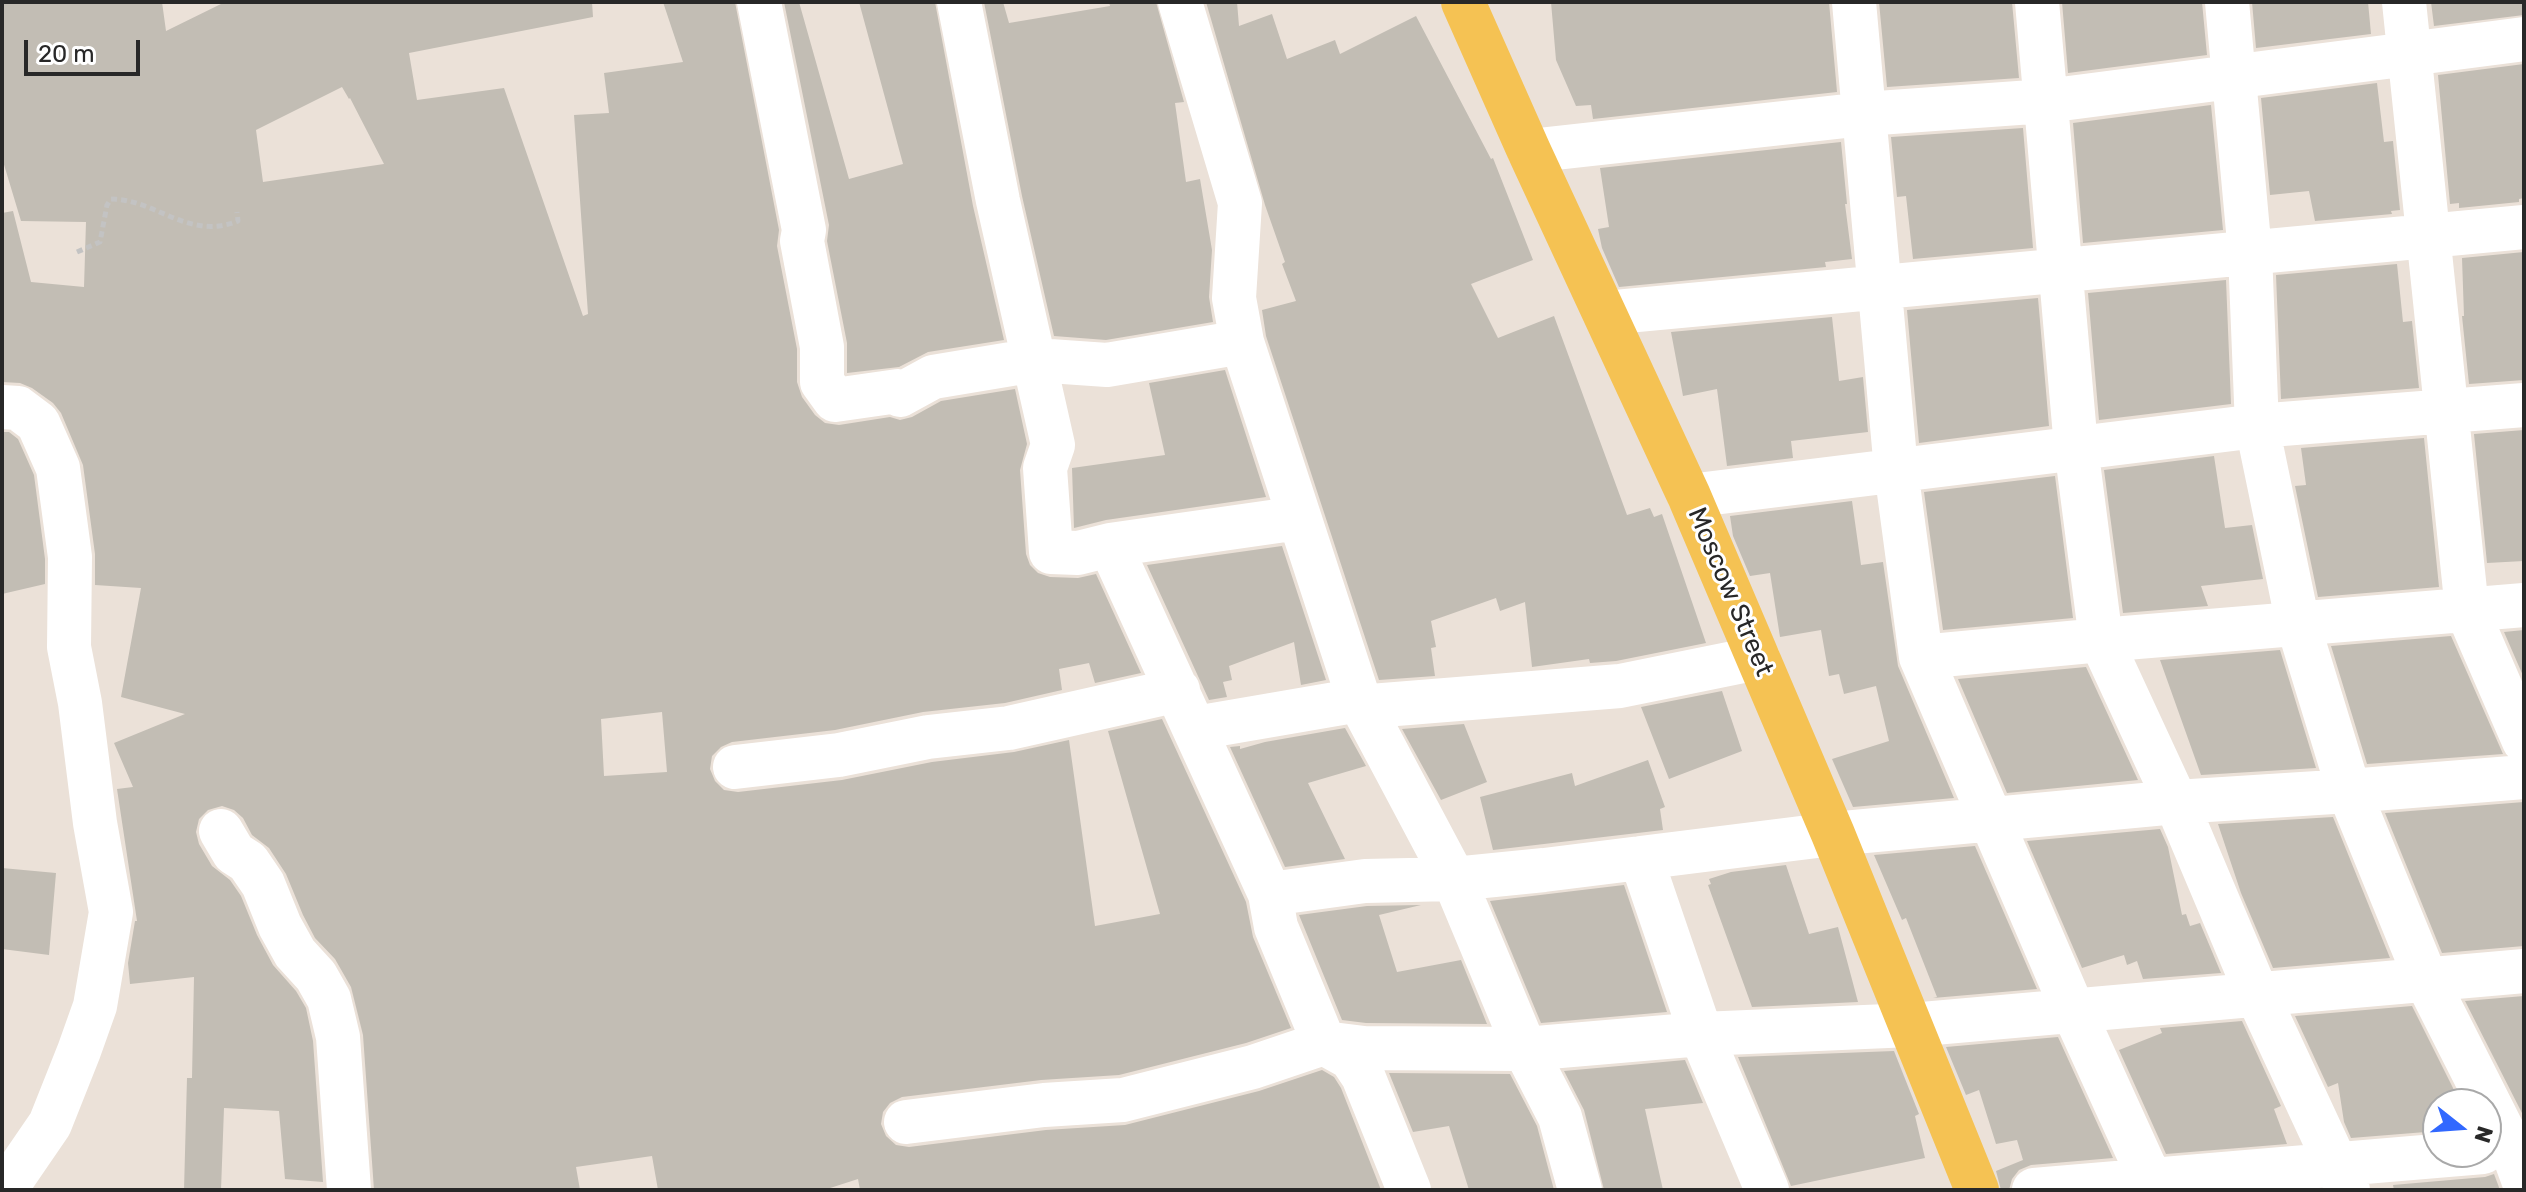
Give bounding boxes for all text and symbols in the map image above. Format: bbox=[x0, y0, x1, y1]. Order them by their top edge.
scale bar bbox=[28, 24, 144, 74]
text: 20 m bbox=[38, 40, 95, 68]
street label: Moscow Street bbox=[1680, 503, 1780, 681]
north arrow bbox=[2422, 1088, 2502, 1168]
text: N bbox=[2468, 1123, 2499, 1146]

